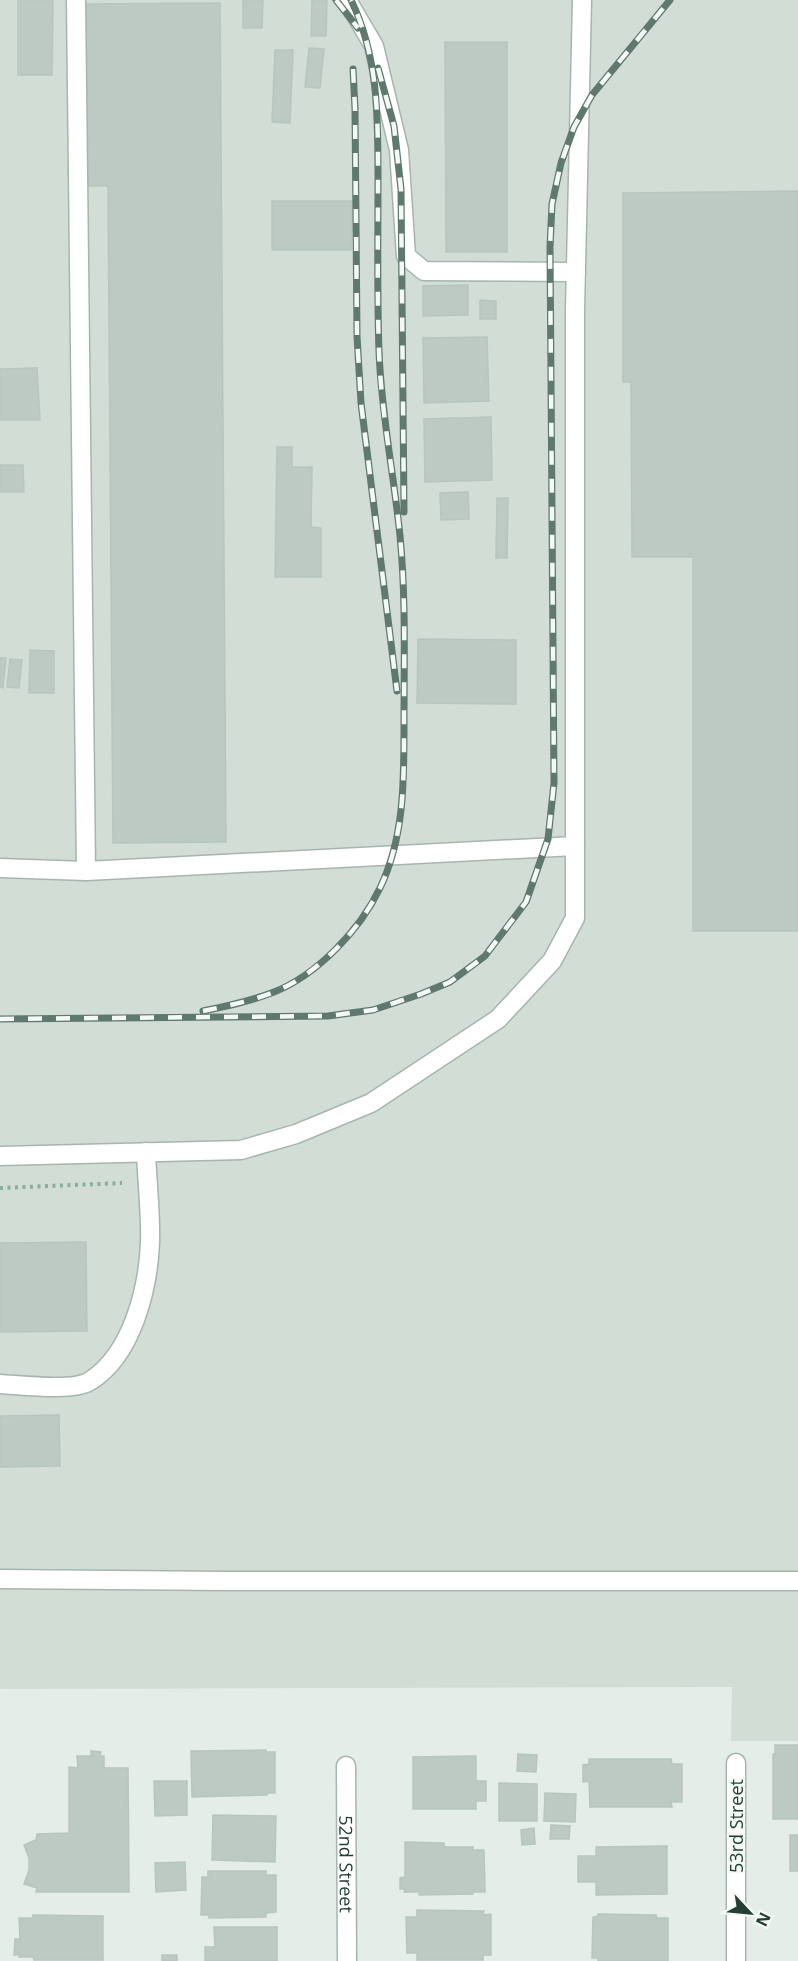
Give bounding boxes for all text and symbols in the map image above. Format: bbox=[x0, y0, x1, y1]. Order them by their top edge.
street label: 53rd Street bbox=[724, 1779, 748, 1873]
street label: 52nd Street bbox=[334, 1815, 359, 1913]
north arrow bbox=[720, 1883, 780, 1943]
text: N bbox=[751, 1909, 776, 1930]

